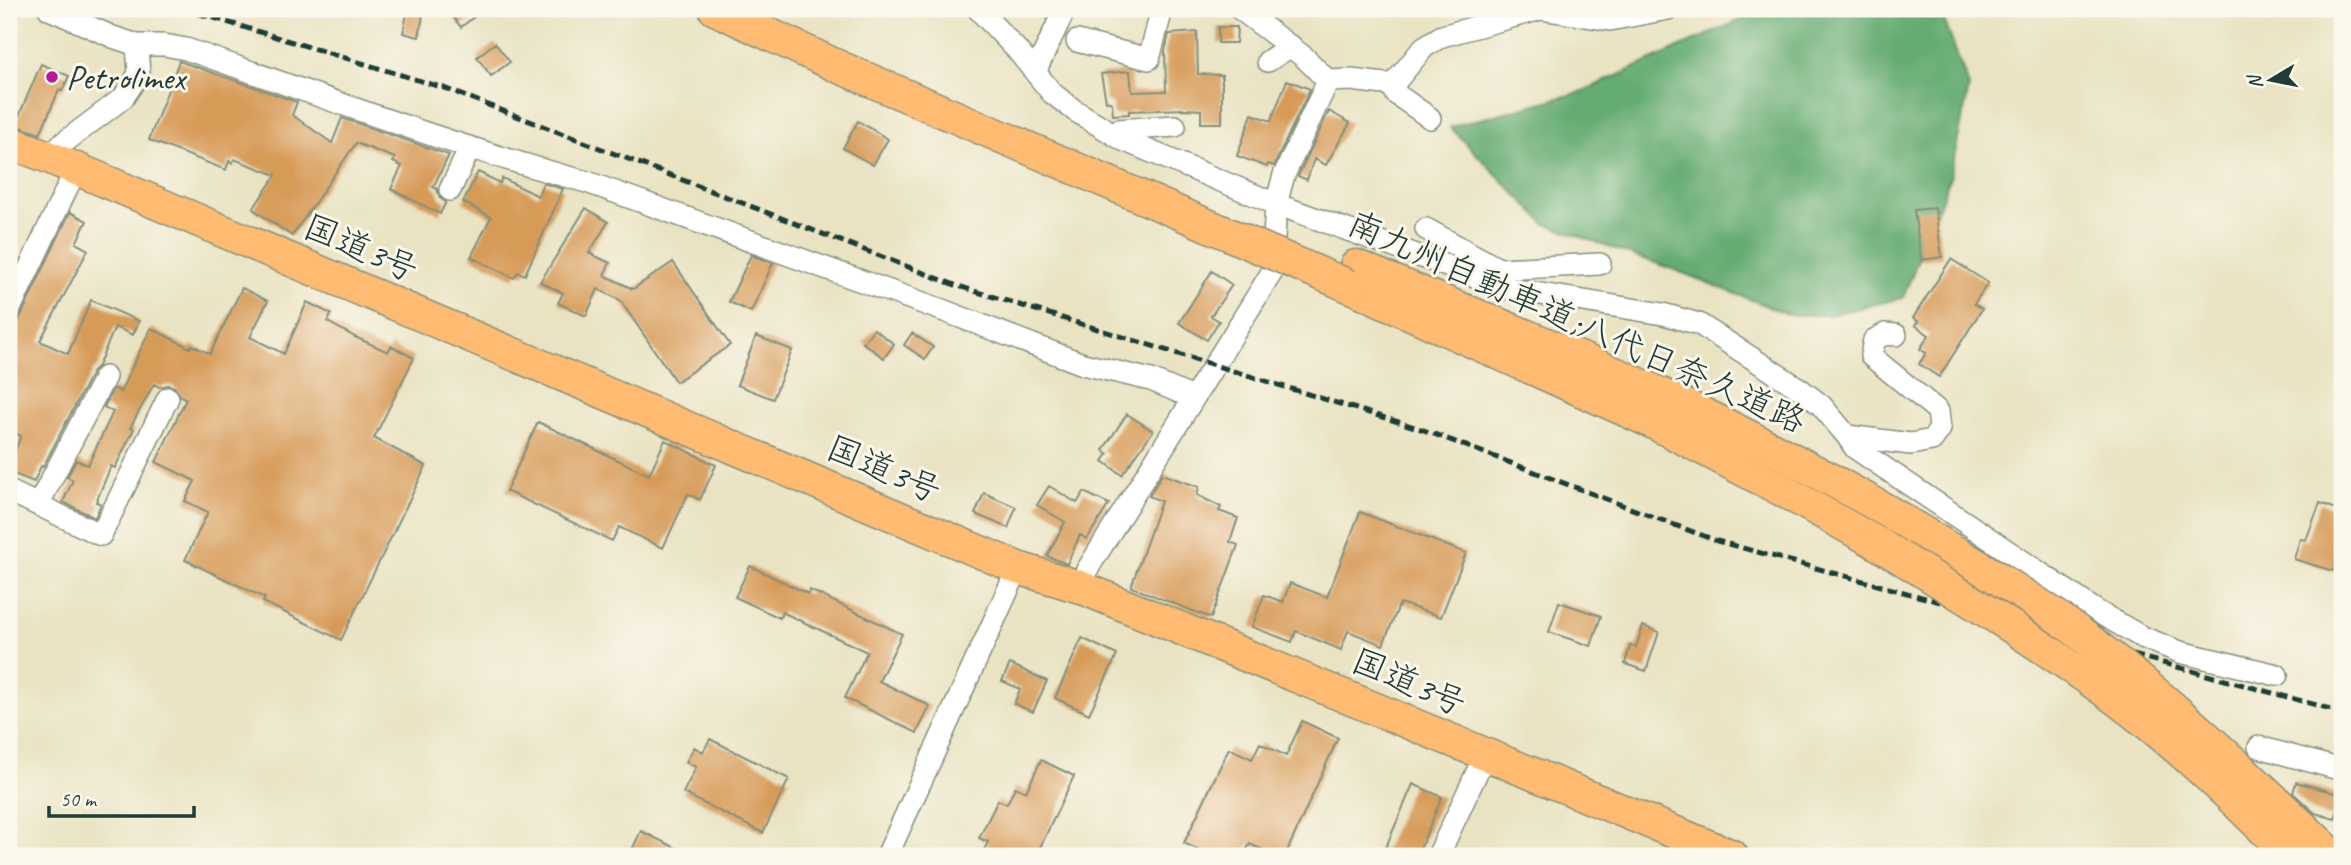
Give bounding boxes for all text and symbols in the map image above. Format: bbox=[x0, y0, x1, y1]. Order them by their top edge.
north arrow bbox=[2236, 46, 2306, 116]
place label: Petrolimex bbox=[66, 55, 188, 100]
marker: Petrolimex bbox=[44, 69, 60, 85]
text: N bbox=[2242, 72, 2268, 91]
street label: 南九州自動車道;八代日奈久道路 bbox=[1341, 200, 1813, 444]
street label: 国道3号 bbox=[297, 204, 425, 292]
street label: 国道3号 bbox=[820, 425, 948, 513]
street label: 国道3号 bbox=[1345, 638, 1473, 726]
scale bar bbox=[49, 774, 194, 818]
text: 50 m bbox=[60, 786, 98, 812]

